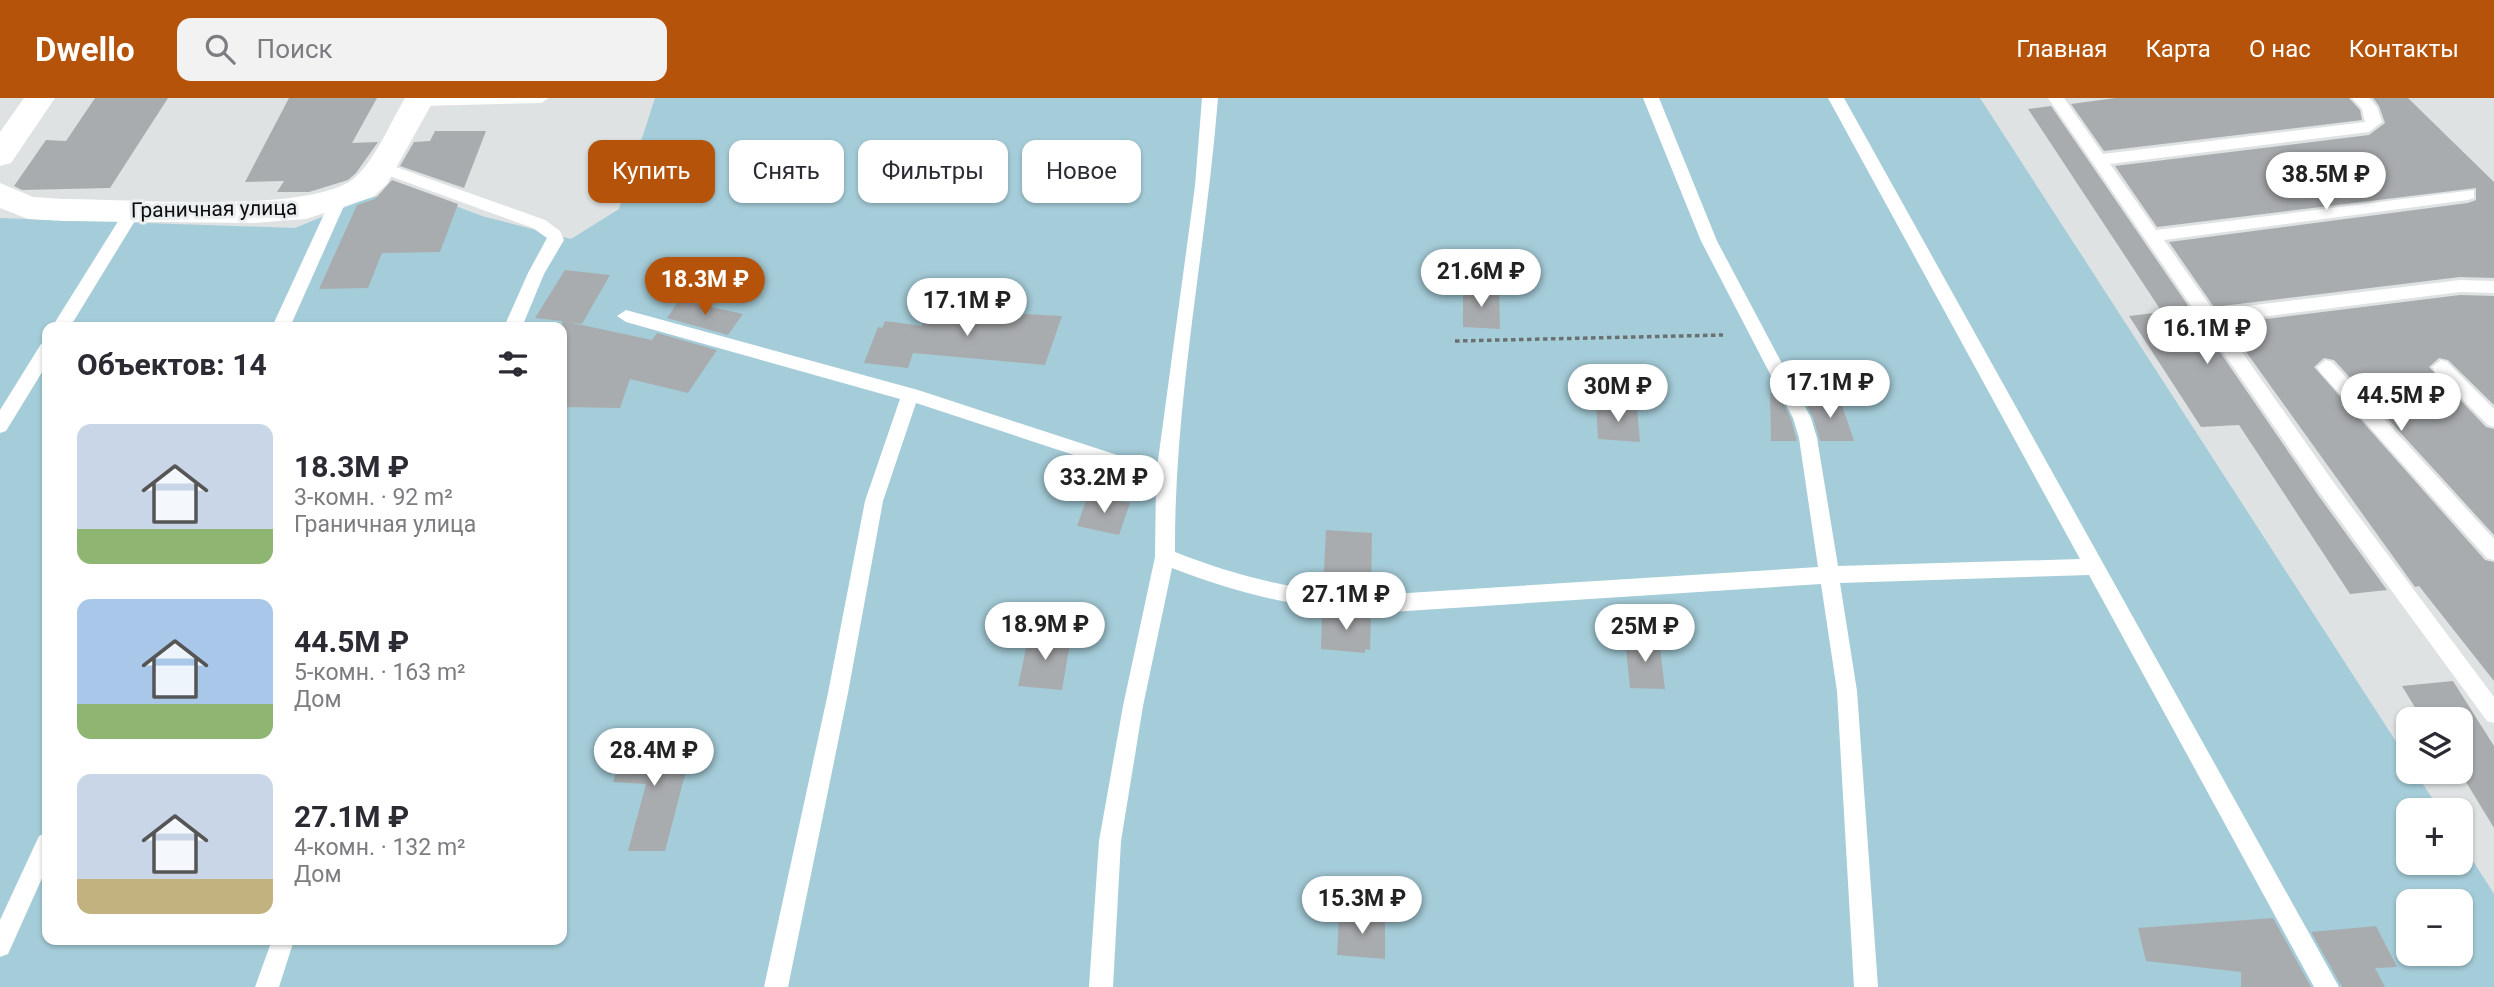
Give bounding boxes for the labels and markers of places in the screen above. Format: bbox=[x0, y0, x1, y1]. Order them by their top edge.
pin: 38.5M ₽ bbox=[2261, 152, 2391, 212]
pin: 21.6M ₽ bbox=[1416, 250, 1546, 309]
pin: 18.3M ₽ bbox=[640, 258, 770, 317]
pin: 17.1M ₽ bbox=[902, 278, 1032, 338]
pin: 16.1M ₽ bbox=[2142, 306, 2272, 366]
pin: 17.1M ₽ bbox=[1765, 360, 1895, 420]
pin: 30M ₽ bbox=[1569, 364, 1667, 424]
pin: 44.5M ₽ bbox=[2336, 374, 2466, 433]
pin: 33.2M ₽ bbox=[1039, 456, 1169, 515]
pin: 27.1M ₽ bbox=[1281, 573, 1411, 632]
pin: 18.9M ₽ bbox=[980, 602, 1110, 662]
pin: 25M ₽ bbox=[1596, 604, 1694, 664]
pin: 28.4M ₽ bbox=[589, 728, 719, 788]
pin: 15.3M ₽ bbox=[1297, 876, 1427, 936]

